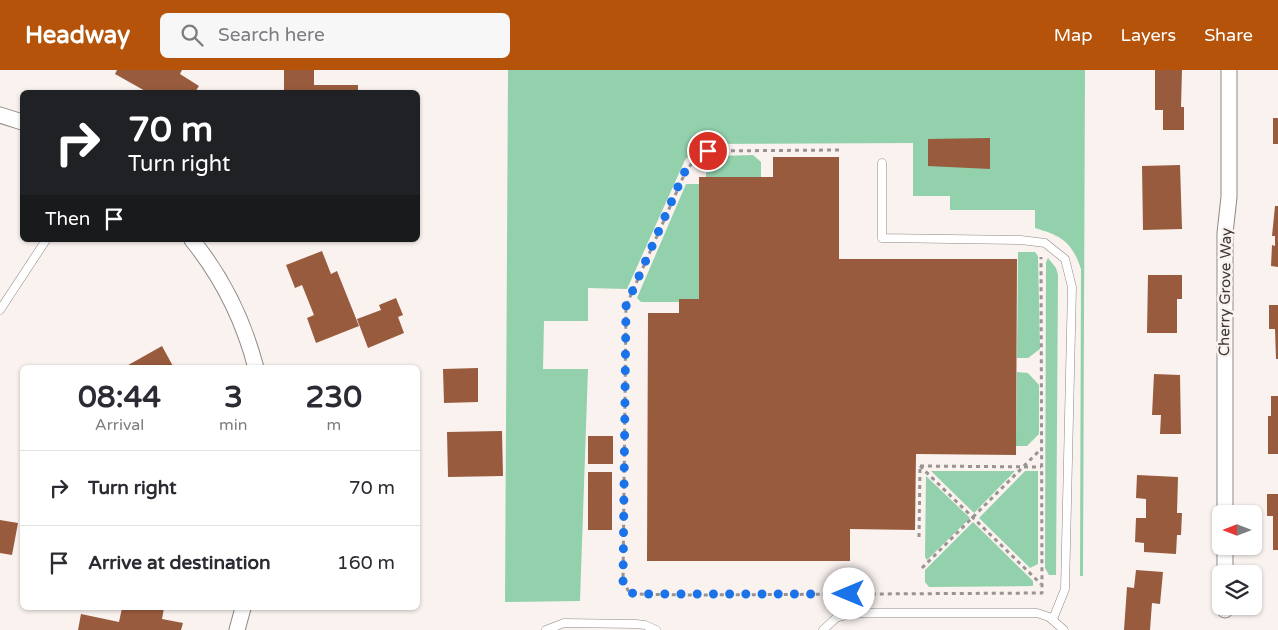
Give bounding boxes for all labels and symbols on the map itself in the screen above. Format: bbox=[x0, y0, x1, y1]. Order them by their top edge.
pin bbox=[687, 130, 729, 172]
street label: Cherry Grove Way bbox=[1215, 228, 1235, 356]
north arrow bbox=[1212, 505, 1262, 555]
position arrow bbox=[822, 567, 874, 619]

